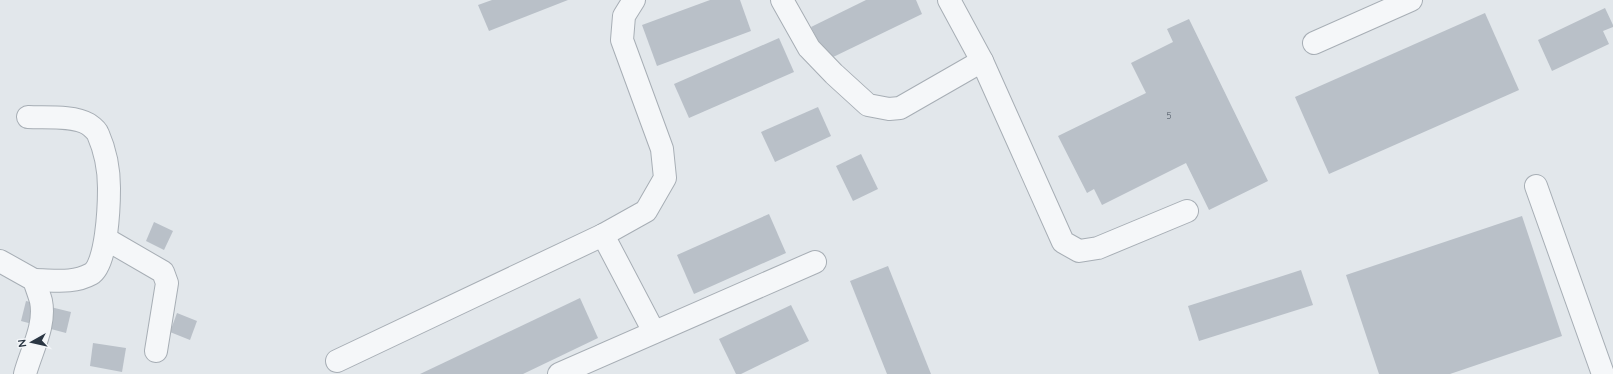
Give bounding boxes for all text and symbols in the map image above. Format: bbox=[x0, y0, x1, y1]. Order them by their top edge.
house number: 5 bbox=[1167, 110, 1172, 121]
north arrow bbox=[12, 322, 52, 362]
text: N bbox=[15, 338, 30, 348]

